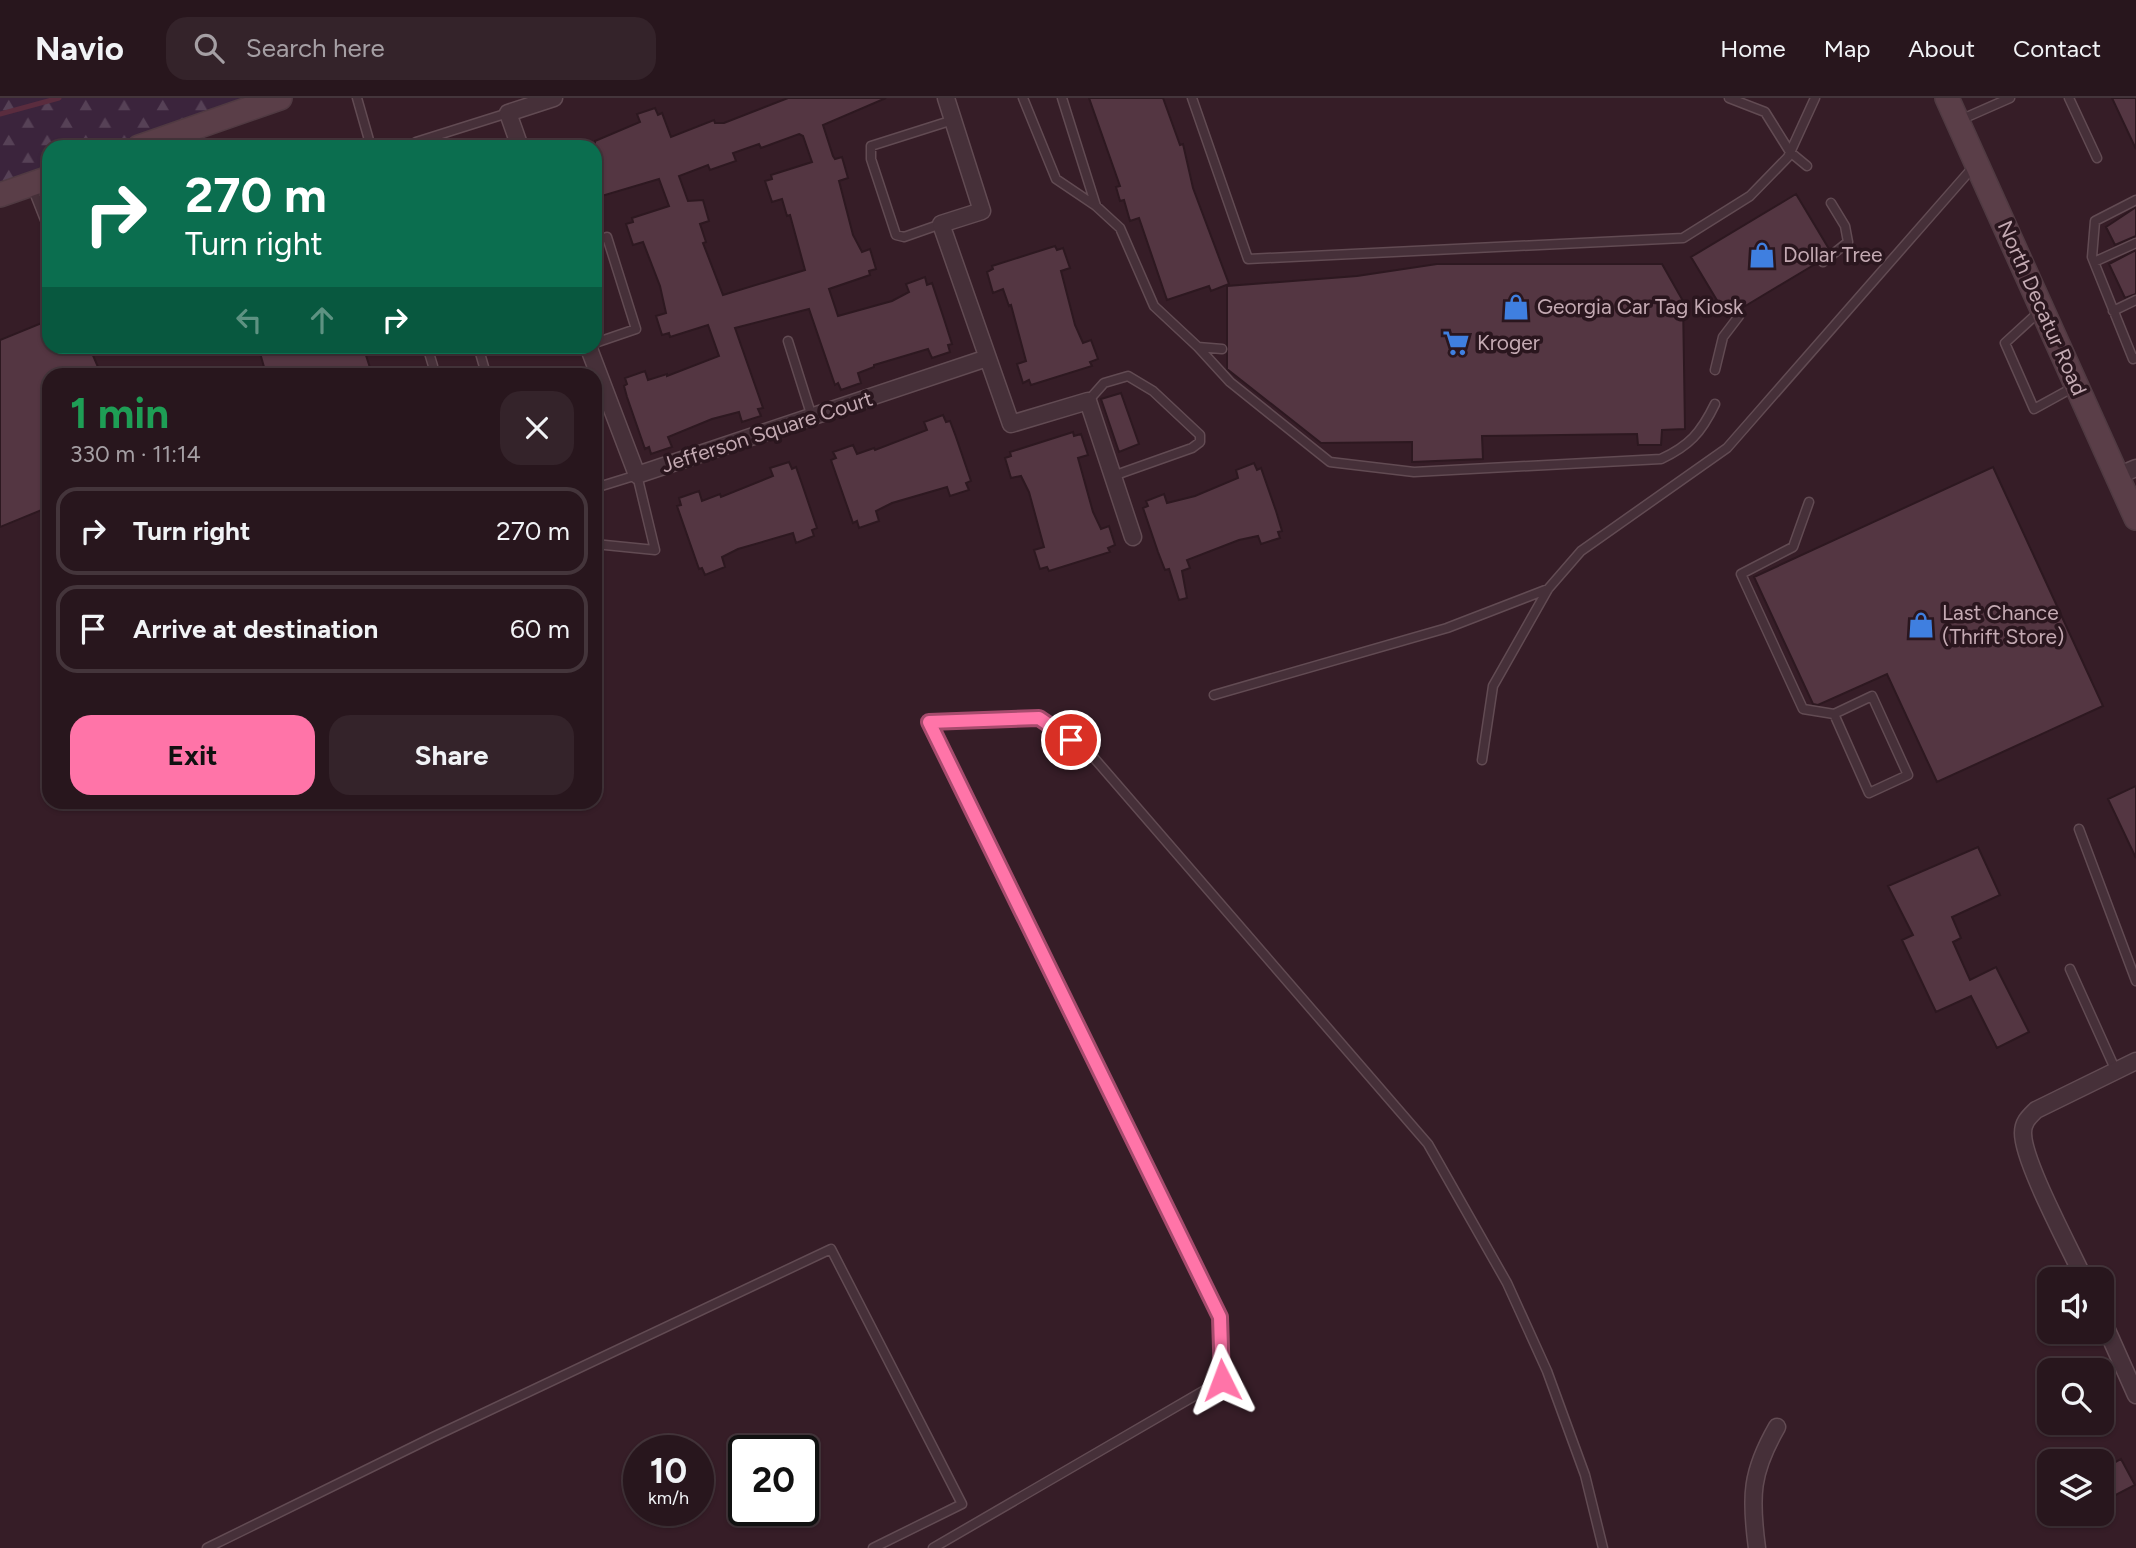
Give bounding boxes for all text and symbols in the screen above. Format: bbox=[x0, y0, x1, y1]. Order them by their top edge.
search box bbox=[166, 17, 656, 80]
text: Navio bbox=[35, 29, 124, 68]
icon: search bbox=[190, 29, 228, 67]
text: Search here bbox=[246, 32, 385, 64]
text: Home bbox=[1720, 34, 1786, 63]
text: Map bbox=[1824, 34, 1870, 63]
text: About bbox=[1908, 34, 1975, 63]
text: Contact bbox=[2013, 34, 2101, 63]
text: 270 m bbox=[185, 165, 327, 224]
icon: right bbox=[70, 168, 161, 259]
street label: North Decatur Road bbox=[1993, 217, 2092, 399]
text: Turn right bbox=[185, 225, 323, 263]
shop icon: Dollar Tree bbox=[1747, 240, 1777, 270]
place label: Dollar Tree bbox=[1783, 242, 1883, 267]
shop icon: Georgia Car Tag Kiosk bbox=[1501, 292, 1531, 322]
place label: Georgia Car Tag Kiosk bbox=[1537, 294, 1744, 319]
icon: left bbox=[230, 301, 268, 339]
icon: ahead bbox=[303, 301, 341, 339]
icon: right bbox=[376, 301, 414, 339]
supermarket icon: Kroger bbox=[1441, 328, 1471, 358]
place label: Kroger bbox=[1477, 330, 1540, 355]
street label: Jefferson Square Court bbox=[658, 386, 876, 477]
text: 1 min bbox=[70, 388, 169, 439]
button: close bbox=[500, 391, 574, 465]
text: 330 m · 11:14 bbox=[70, 440, 201, 468]
icon: right bbox=[74, 512, 112, 550]
text: Turn right bbox=[133, 515, 250, 547]
text: 270 m bbox=[496, 515, 570, 547]
place label: Last Chance (Thrift Store) bbox=[1942, 600, 2064, 649]
icon: arrive bbox=[74, 610, 112, 648]
shop icon: Last Chance (Thrift Store) bbox=[1906, 610, 1936, 640]
text: Arrive at destination bbox=[133, 613, 378, 645]
text: 60 m bbox=[510, 613, 570, 645]
pin bbox=[1041, 710, 1101, 770]
button: Exit bbox=[70, 715, 315, 795]
button: Share bbox=[329, 715, 574, 795]
icon: arrive bbox=[1052, 721, 1090, 759]
map controls bbox=[2037, 1267, 2114, 1526]
button: sound bbox=[2037, 1267, 2114, 1344]
position arrow bbox=[1185, 1343, 1259, 1417]
button: search bbox=[2037, 1358, 2114, 1435]
speed limit sign: 20 bbox=[728, 1435, 819, 1526]
button: layers bbox=[2037, 1449, 2114, 1526]
text: 10 bbox=[650, 1450, 687, 1492]
text: km/h bbox=[648, 1487, 689, 1509]

